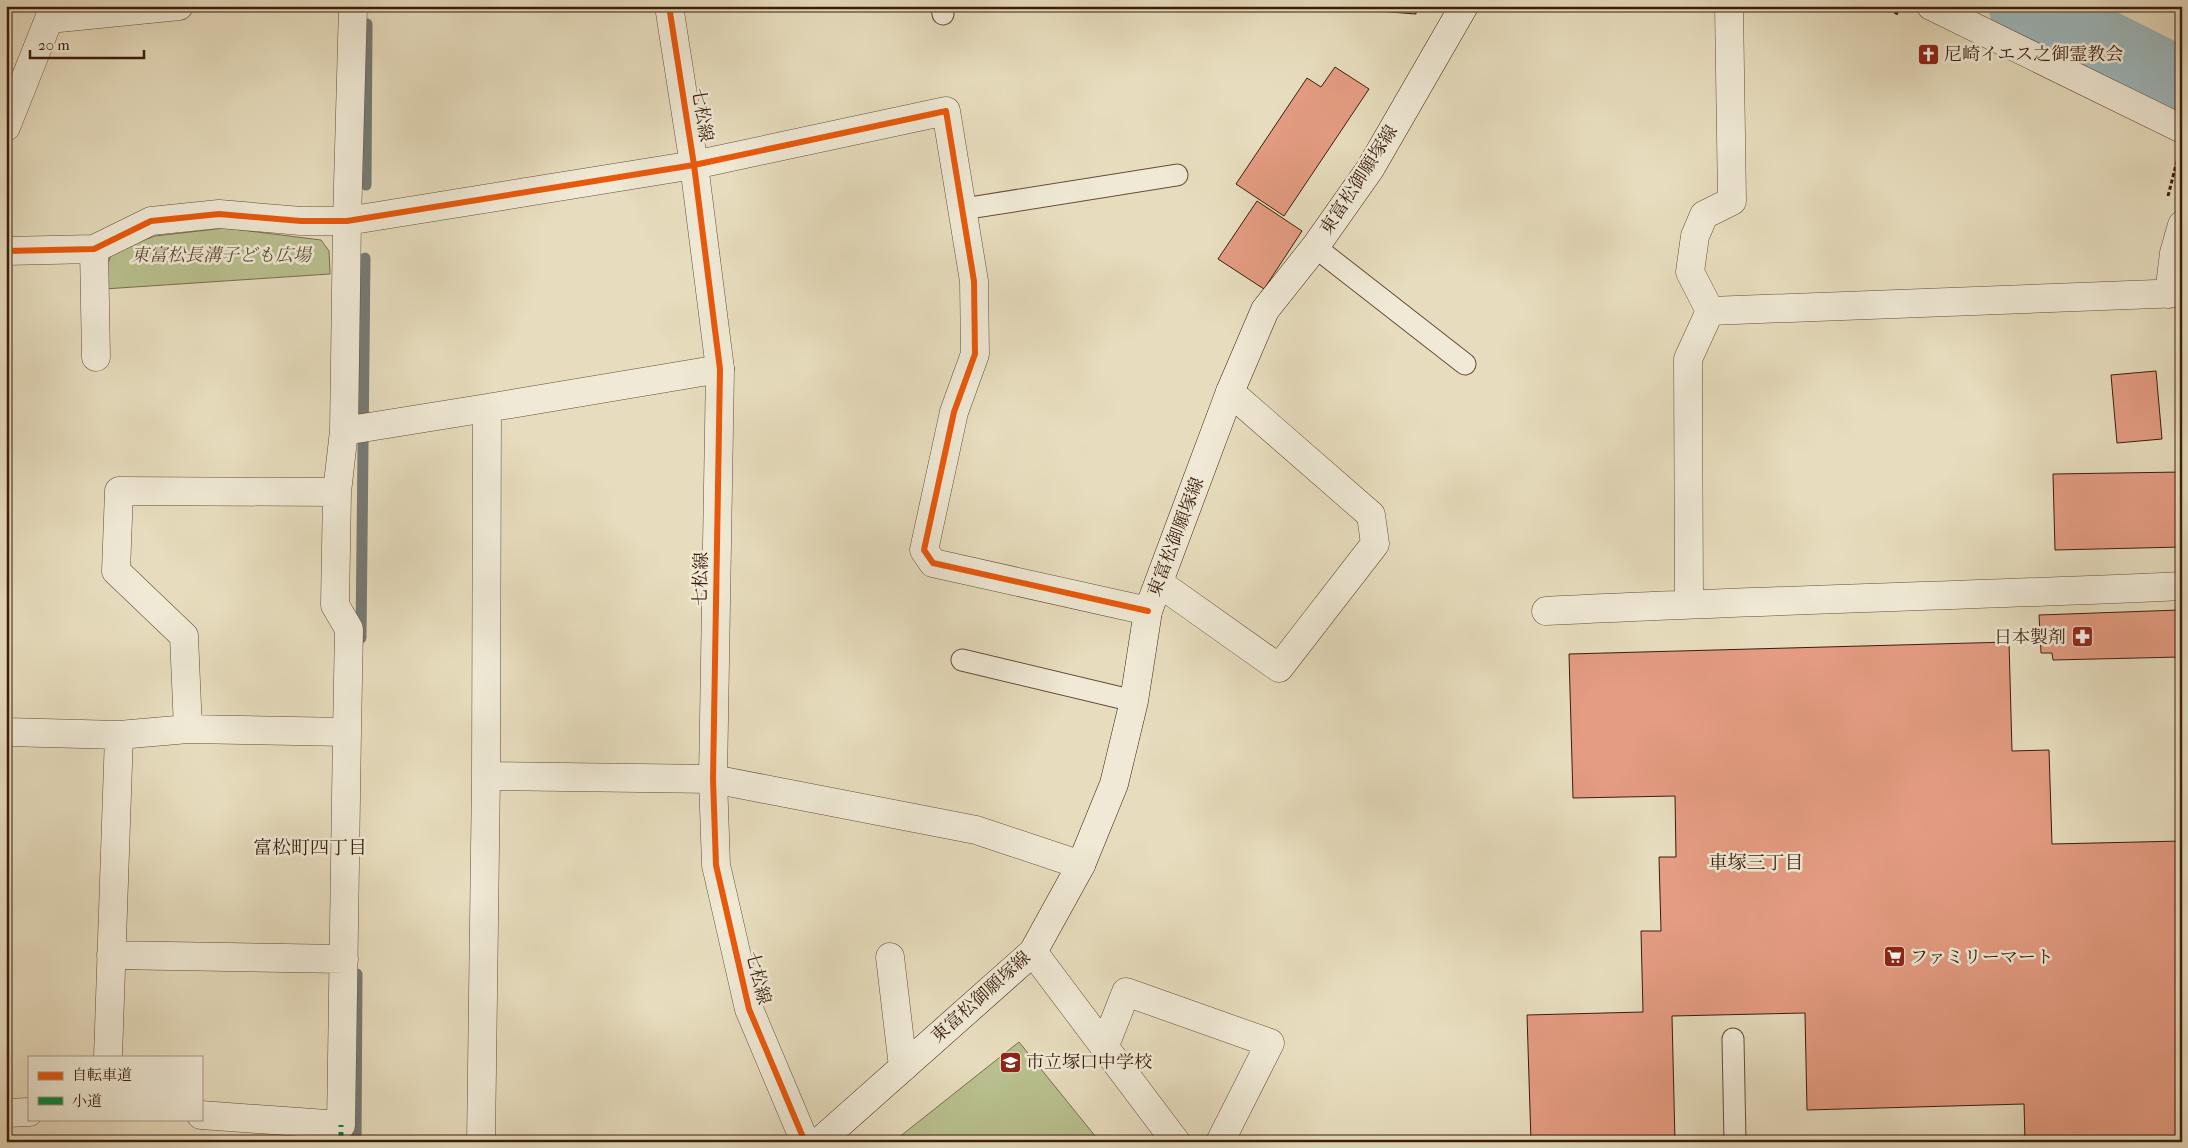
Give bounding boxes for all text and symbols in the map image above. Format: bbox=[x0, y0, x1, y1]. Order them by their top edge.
scale bar bbox=[30, 28, 144, 60]
text: 20 m bbox=[38, 36, 70, 54]
church icon: 尼崎イエス之御霊教会 bbox=[1916, 42, 1940, 66]
place label: 尼崎イエス之御霊教会 bbox=[1944, 44, 2123, 65]
street label: 七松線 bbox=[687, 87, 717, 143]
street label: 東富松御願塚線 bbox=[1316, 121, 1402, 239]
park label: 東富松長溝子ども広場 bbox=[131, 245, 313, 266]
street label: 東富松御願塚線 bbox=[1144, 474, 1208, 600]
street label: 七松線 bbox=[690, 552, 712, 606]
pharmacy icon: 日本製剤 bbox=[2070, 625, 2094, 649]
place label: 日本製剤 bbox=[1994, 627, 2066, 648]
district label: 富松町四丁目 bbox=[253, 837, 367, 859]
district label: 車塚三丁目 bbox=[1708, 852, 1804, 874]
supermarket icon: ファミリーマート bbox=[1882, 945, 1906, 969]
street label: 東富松御願塚線 bbox=[927, 947, 1035, 1047]
place label: ファミリーマート bbox=[1910, 947, 2054, 968]
street label: 七松線 bbox=[741, 949, 775, 1007]
school or university icon: 市立塚口中学校 bbox=[998, 1050, 1022, 1074]
place label: 市立塚口中学校 bbox=[1026, 1052, 1152, 1073]
legend bbox=[28, 1056, 202, 1120]
text: 自転車道 bbox=[72, 1066, 132, 1084]
text: 小道 bbox=[72, 1092, 102, 1110]

